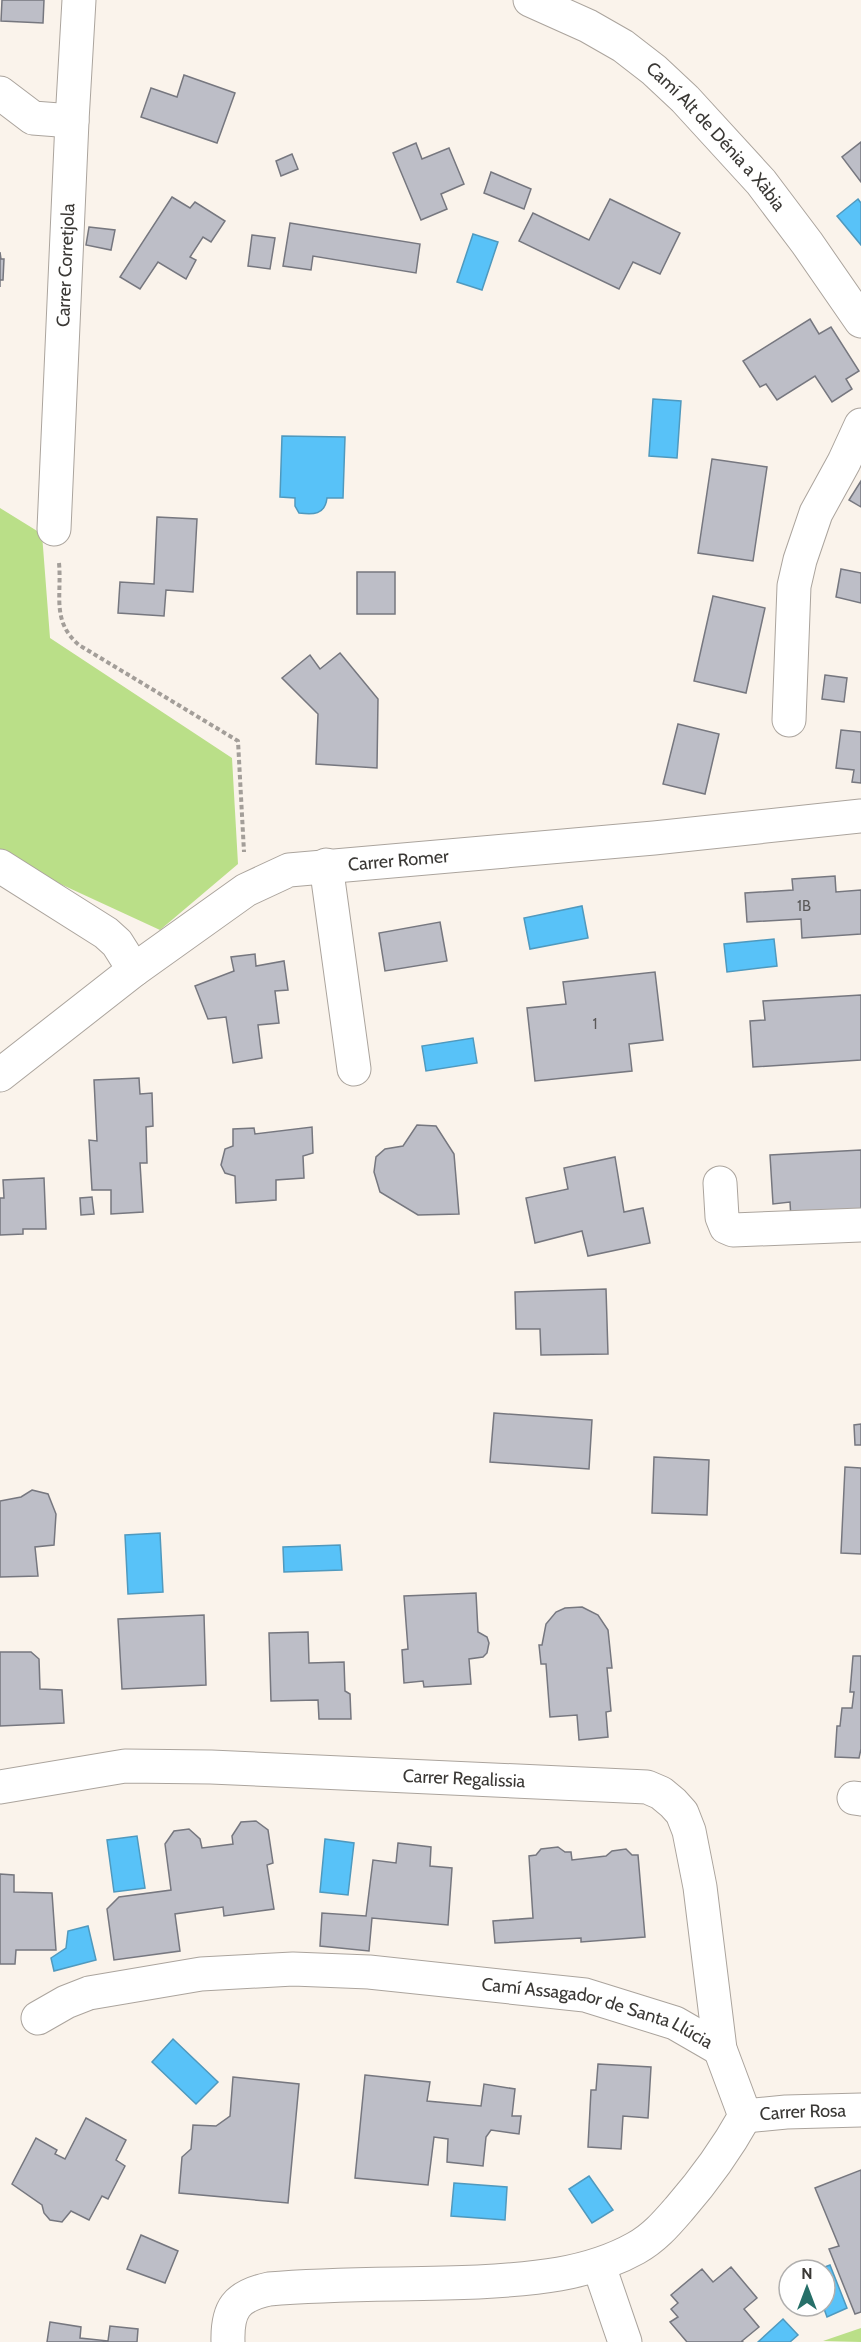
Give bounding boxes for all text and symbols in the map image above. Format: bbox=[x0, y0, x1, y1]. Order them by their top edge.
street label: Camí Alt de Dénia a Xàbia bbox=[642, 57, 790, 216]
street label: Carrer Corretjola bbox=[52, 203, 79, 328]
street label: Carrer Romer bbox=[347, 845, 450, 876]
house number: 1B bbox=[797, 897, 811, 915]
house number: 1 bbox=[593, 1015, 597, 1033]
street label: Carrer Regalissia bbox=[402, 1765, 526, 1792]
street label: Camí Assagador de Santa Llúcia bbox=[481, 1973, 717, 2054]
street label: Carrer Rosa bbox=[759, 2099, 847, 2126]
north arrow bbox=[777, 2258, 837, 2318]
text: N bbox=[801, 2264, 813, 2283]

